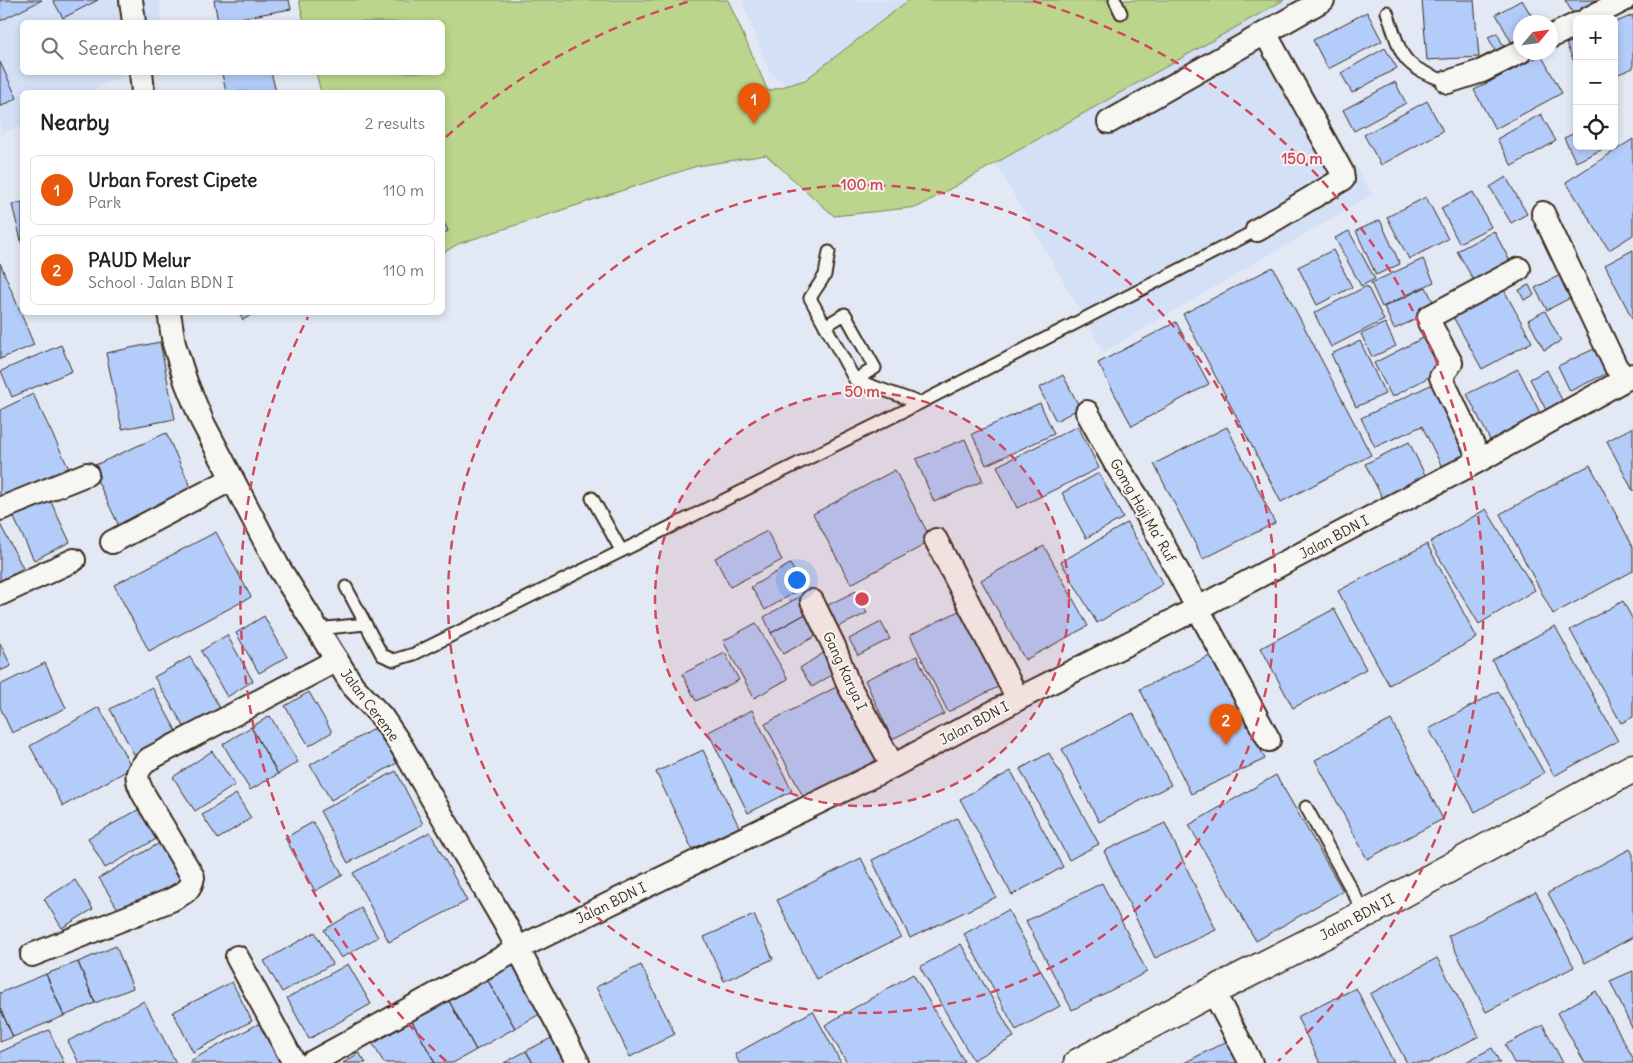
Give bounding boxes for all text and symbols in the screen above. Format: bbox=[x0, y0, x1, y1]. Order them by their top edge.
north arrow bbox=[1513, 15, 1558, 60]
map controls bbox=[1573, 15, 1618, 150]
button: + bbox=[1573, 15, 1618, 60]
search box bbox=[20, 20, 445, 75]
icon: search bbox=[38, 34, 66, 62]
text: Search here bbox=[78, 36, 181, 60]
button: − bbox=[1573, 60, 1618, 105]
pin: 1 bbox=[738, 83, 770, 124]
button: locate bbox=[1573, 105, 1618, 150]
text: Nearby bbox=[40, 109, 110, 136]
text: 2 results bbox=[365, 113, 425, 133]
text: 150 m bbox=[1281, 149, 1323, 168]
text: Urban Forest Cipete bbox=[88, 168, 257, 192]
text: 100 m bbox=[841, 175, 883, 194]
text: 1 bbox=[54, 180, 60, 200]
text: 110 m bbox=[383, 180, 424, 200]
text: Park bbox=[88, 192, 121, 212]
text: PAUD Melur bbox=[88, 248, 191, 272]
text: 2 bbox=[53, 260, 61, 280]
text: 110 m bbox=[383, 260, 424, 280]
text: School · Jalan BDN I bbox=[88, 272, 234, 292]
text: 50 m bbox=[844, 382, 880, 401]
street label: Gomg Haji Ma’ Ruf bbox=[1106, 455, 1180, 565]
street label: Jalan BDN I bbox=[1296, 511, 1372, 563]
your location bbox=[784, 567, 810, 593]
centre of rings bbox=[853, 590, 871, 608]
street label: Gang Karya I bbox=[819, 629, 871, 713]
street label: Jalan Cereme bbox=[337, 665, 403, 745]
street label: Jalan BDN I bbox=[936, 697, 1012, 749]
pin: 2 bbox=[1210, 704, 1242, 745]
street label: Jalan BDN I bbox=[573, 878, 649, 928]
street label: Jalan BDN II bbox=[1317, 890, 1397, 944]

